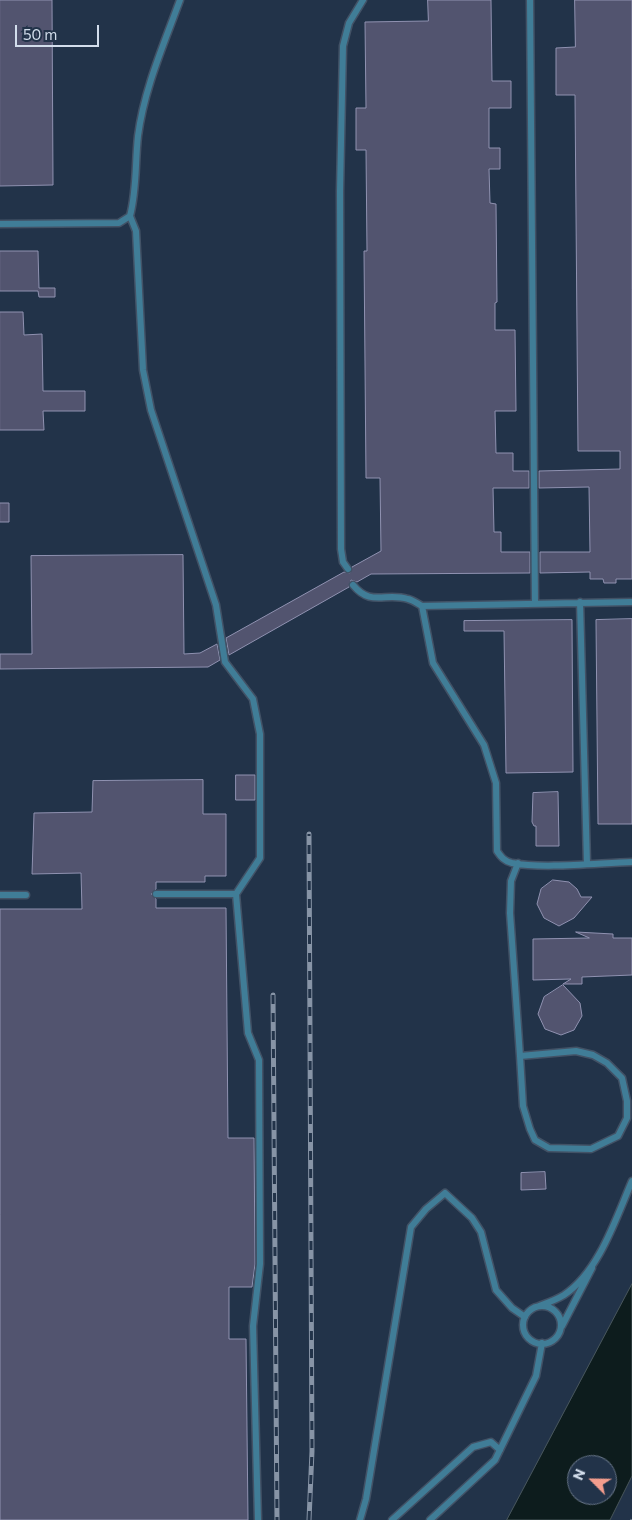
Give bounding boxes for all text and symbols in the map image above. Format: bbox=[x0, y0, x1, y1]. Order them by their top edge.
scale bar bbox=[18, 15, 101, 47]
text: 50 m bbox=[23, 25, 57, 43]
north arrow bbox=[567, 1455, 617, 1505]
text: N bbox=[569, 1466, 589, 1482]

